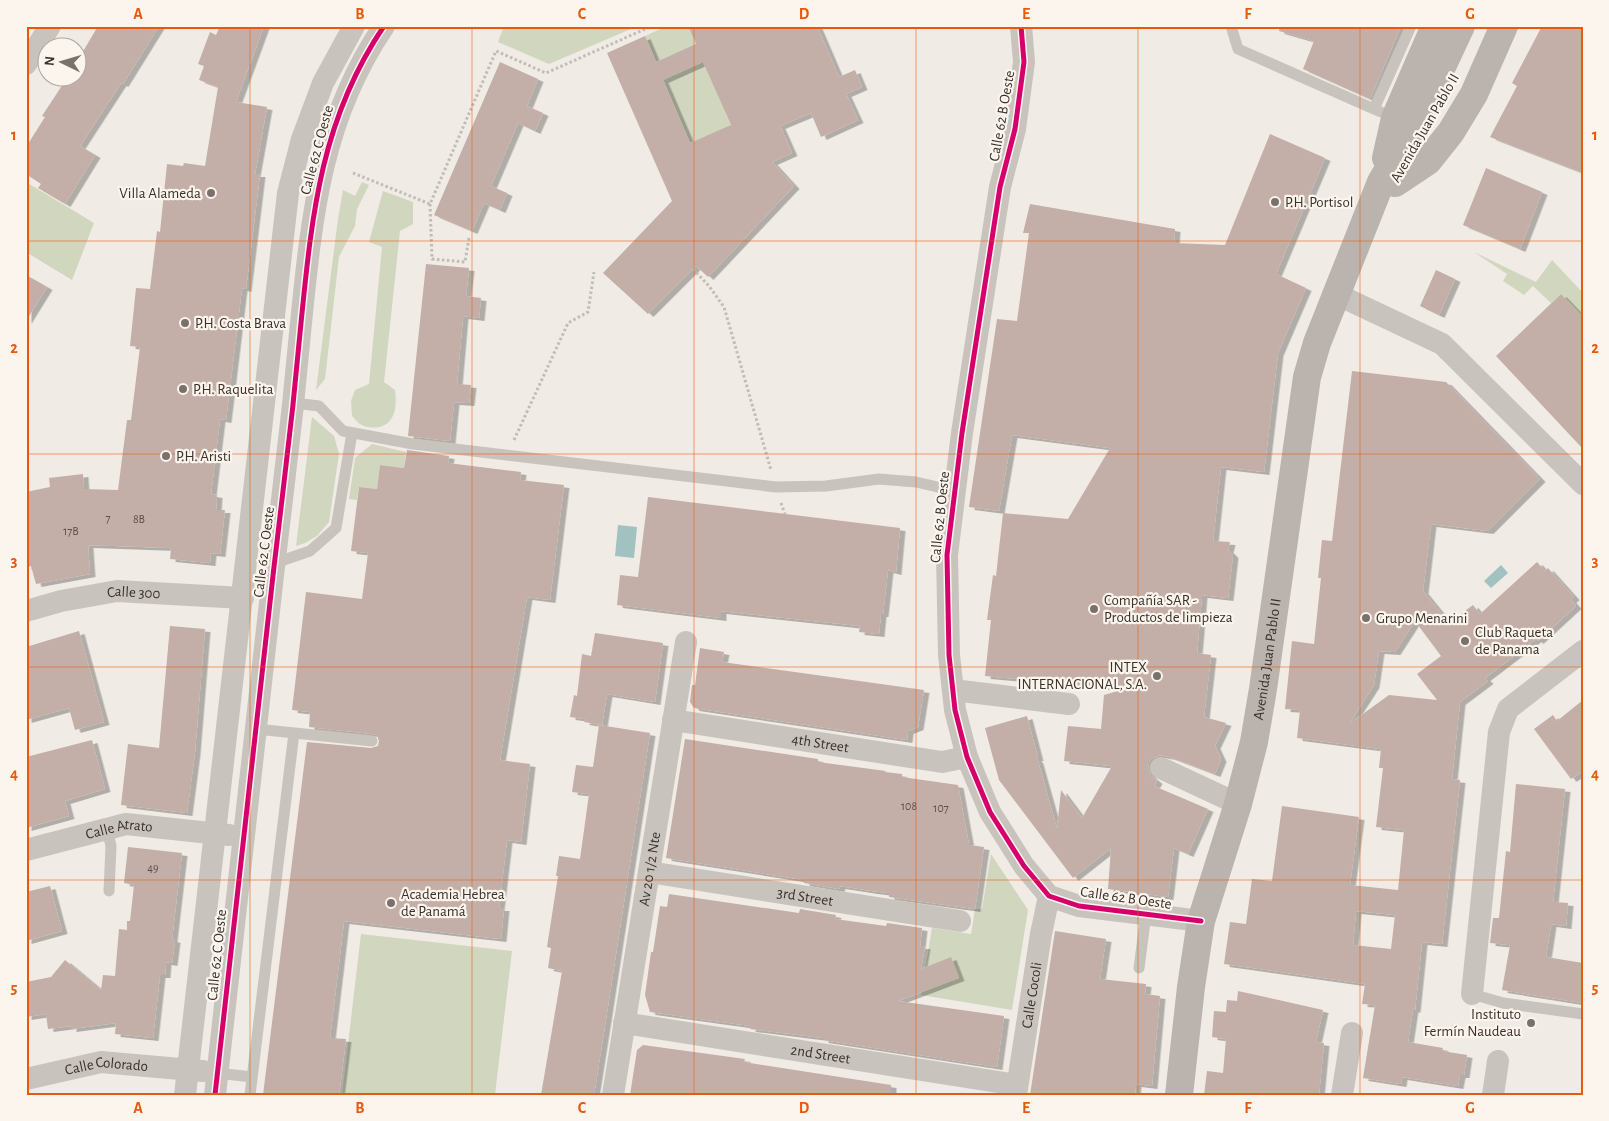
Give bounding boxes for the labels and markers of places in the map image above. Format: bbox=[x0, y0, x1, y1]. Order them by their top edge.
place label: Villa Alameda bbox=[119, 186, 201, 201]
marker: Villa Alameda bbox=[205, 187, 217, 199]
place label: P.H. Portisol bbox=[1285, 195, 1353, 210]
marker: P.H. Portisol bbox=[1269, 196, 1281, 208]
place label: P.H. Costa Brava bbox=[195, 316, 286, 331]
marker: P.H. Costa Brava bbox=[179, 317, 191, 329]
place label: P.H. Raquelita bbox=[193, 382, 273, 397]
marker: P.H. Raquelita bbox=[177, 383, 189, 395]
place label: P.H. Aristi bbox=[176, 449, 231, 464]
marker: P.H. Aristi bbox=[160, 450, 172, 462]
place label: Compañía SAR - Productos de limpieza bbox=[1104, 593, 1233, 625]
marker: Compañía SAR - Productos de limpieza bbox=[1088, 603, 1100, 615]
place label: Grupo Menarini bbox=[1376, 611, 1468, 626]
marker: Grupo Menarini bbox=[1360, 612, 1372, 624]
place label: Club Raqueta de Panama bbox=[1475, 625, 1553, 657]
marker: Club Raqueta de Panama bbox=[1459, 635, 1471, 647]
place label: INTEX INTERNACIONAL, S.A. bbox=[1017, 660, 1147, 692]
marker: INTEX INTERNACIONAL, S.A. bbox=[1151, 670, 1163, 682]
place label: Academia Hebrea de Panamá bbox=[401, 887, 505, 919]
marker: Academia Hebrea de Panamá bbox=[385, 897, 397, 909]
place label: Instituto Fermín Naudeau bbox=[1424, 1007, 1521, 1039]
marker: Instituto Fermín Naudeau bbox=[1525, 1017, 1537, 1029]

